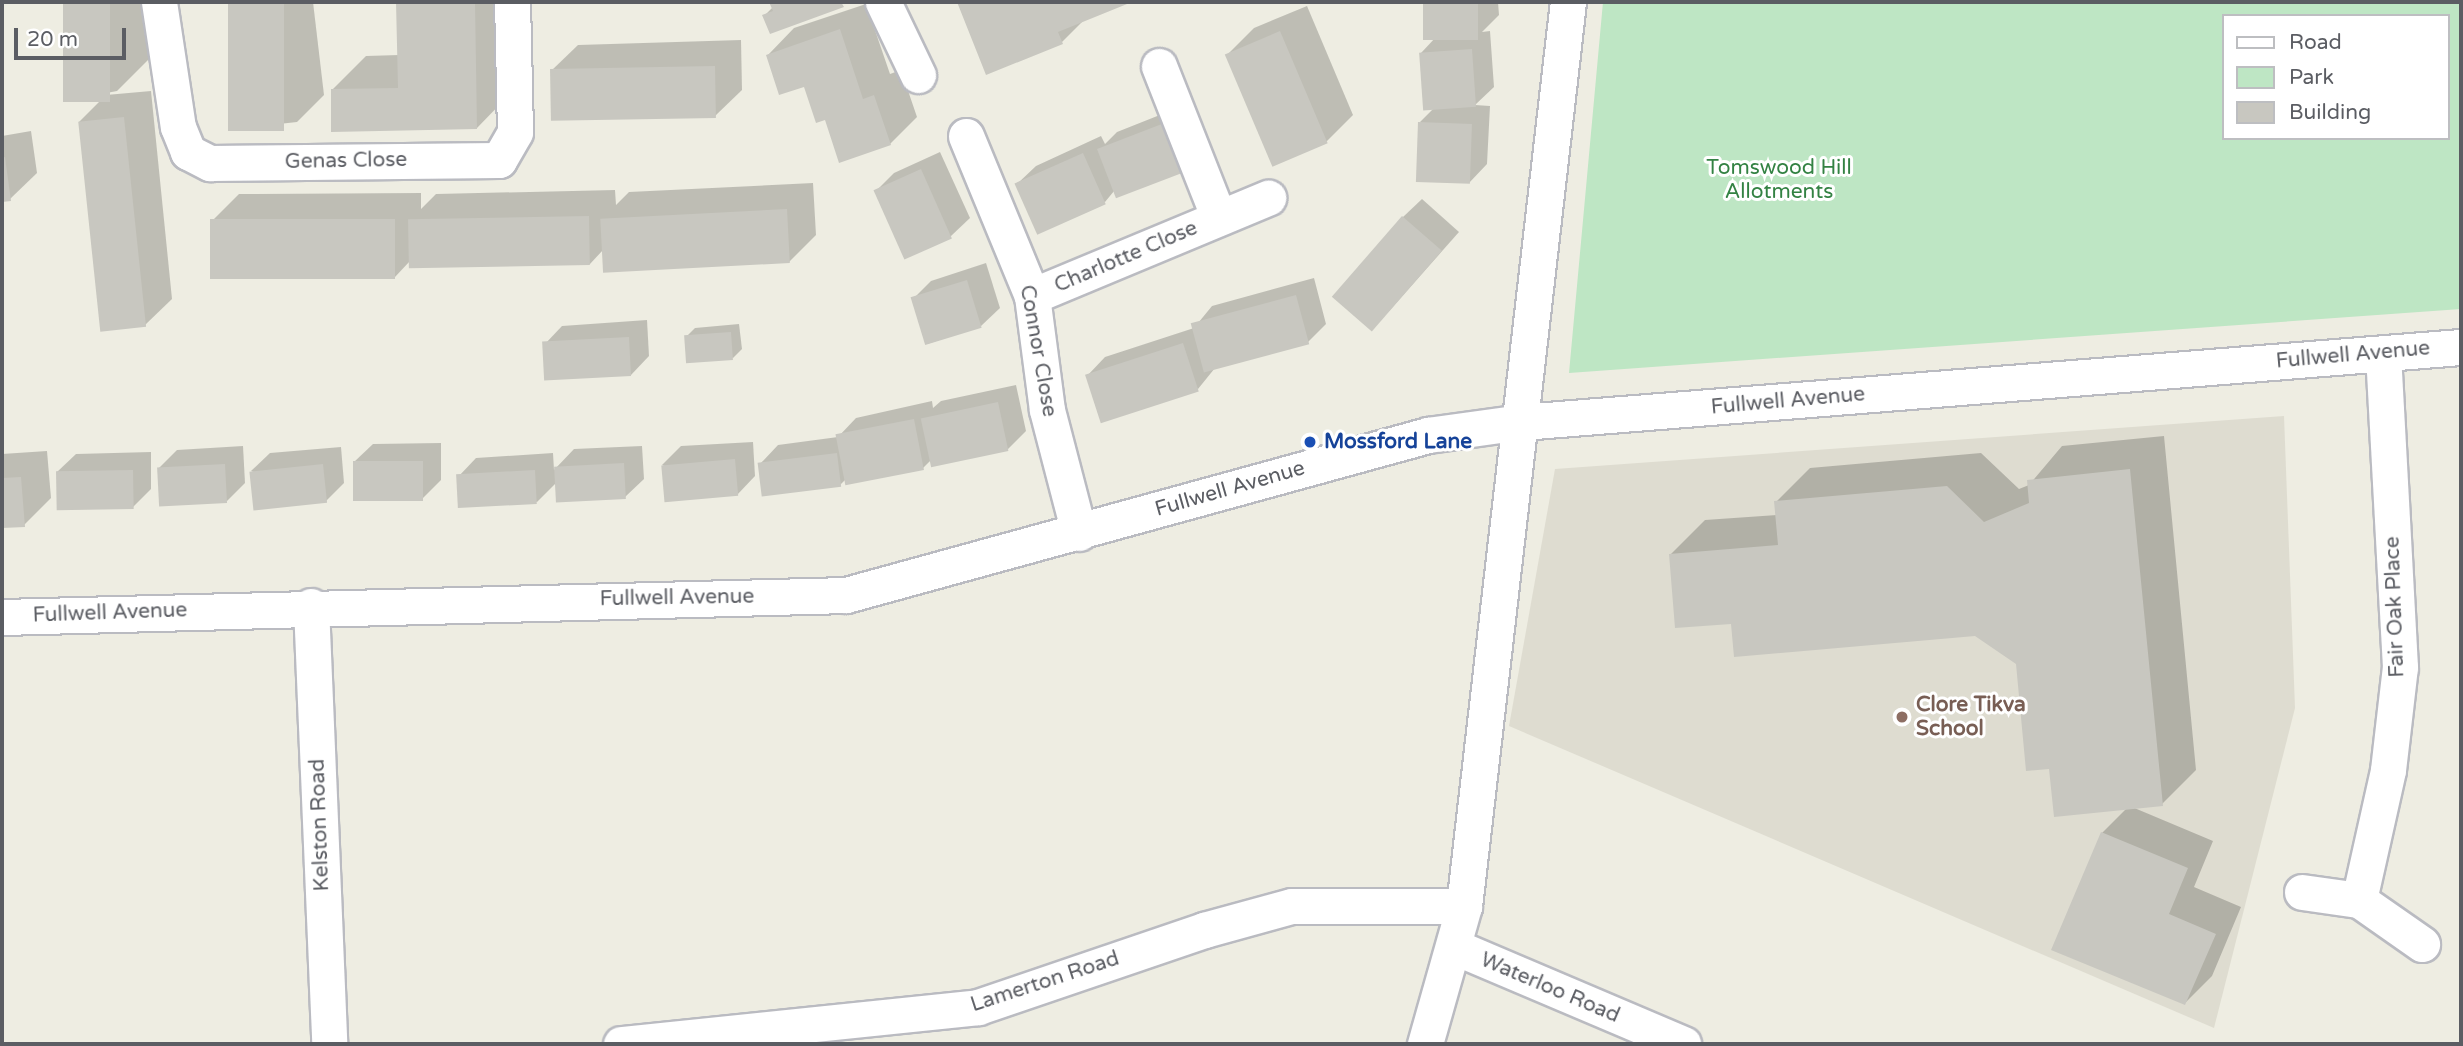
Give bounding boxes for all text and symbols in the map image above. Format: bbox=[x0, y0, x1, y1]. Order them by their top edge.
scale bar bbox=[18, 14, 130, 58]
legend bbox=[2222, 14, 2449, 140]
text: 20 m bbox=[27, 27, 78, 52]
text: Road bbox=[2289, 30, 2342, 55]
text: Park bbox=[2289, 65, 2334, 90]
text: Building bbox=[2289, 100, 2371, 125]
street label: Genas Close bbox=[285, 147, 407, 175]
park label: Tomswood Hill Allotments bbox=[1706, 155, 1852, 205]
street label: Charlotte Close bbox=[1051, 216, 1201, 298]
street label: Connor Close bbox=[1014, 283, 1062, 419]
street label: Fullwell Avenue bbox=[2275, 336, 2431, 374]
street label: Fullwell Avenue bbox=[1710, 382, 1866, 420]
place label: Mossford Lane bbox=[1324, 429, 1472, 455]
marker: Mossford Lane bbox=[1302, 434, 1318, 450]
street label: Fullwell Avenue bbox=[1152, 456, 1308, 522]
street label: Fair Oak Place bbox=[2380, 536, 2410, 678]
street label: Fullwell Avenue bbox=[599, 584, 755, 612]
street label: Fullwell Avenue bbox=[32, 598, 188, 628]
place label: Clore Tikva School bbox=[1916, 692, 2026, 742]
marker: Clore Tikva School bbox=[1894, 709, 1910, 725]
street label: Kelston Road bbox=[305, 758, 335, 892]
street label: Lamerton Road bbox=[968, 946, 1122, 1018]
street label: Waterloo Road bbox=[1477, 947, 1623, 1029]

